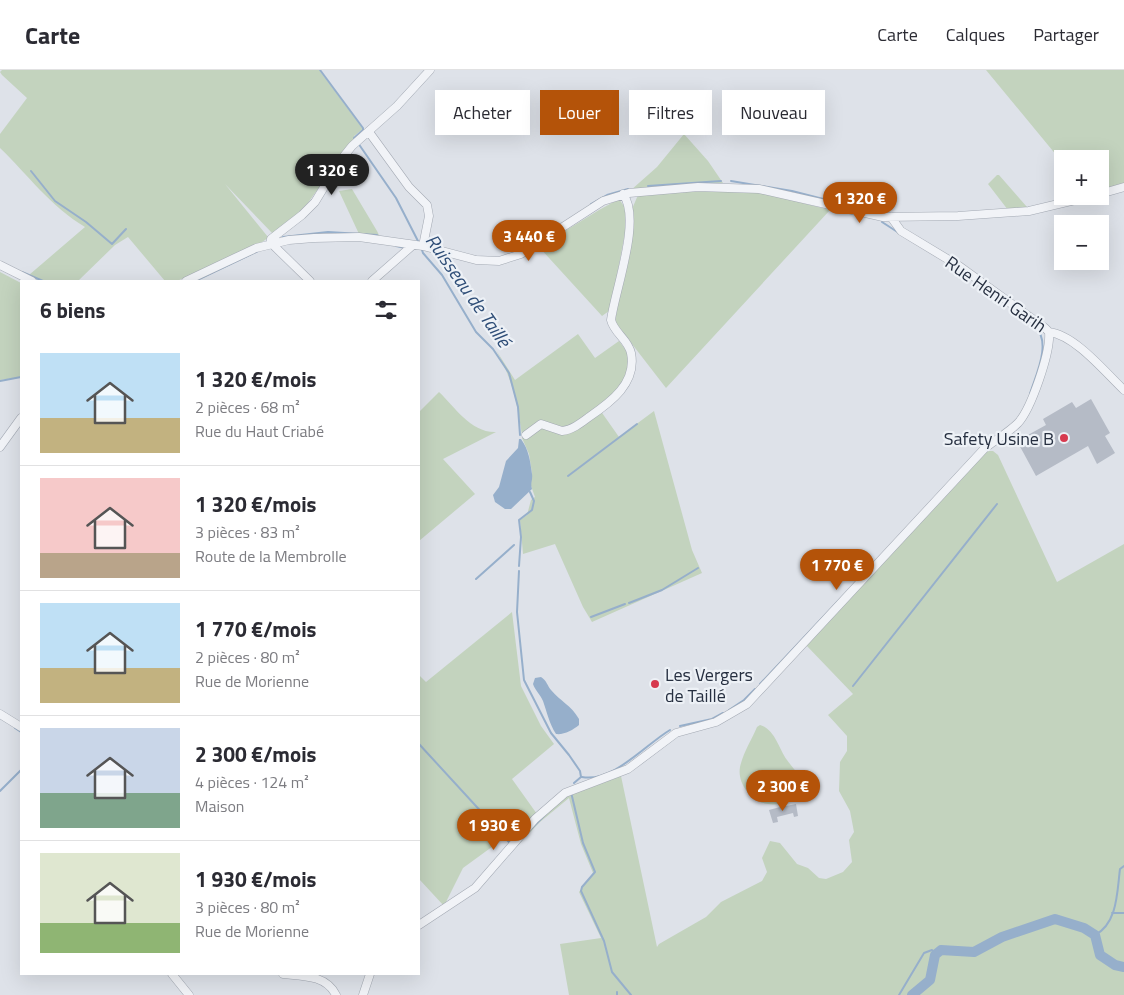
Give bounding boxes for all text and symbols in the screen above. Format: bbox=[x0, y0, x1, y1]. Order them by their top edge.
text: Carte bbox=[25, 17, 80, 53]
text: Carte bbox=[877, 21, 918, 48]
text: Calques bbox=[946, 21, 1005, 48]
text: Partager bbox=[1033, 21, 1099, 48]
chip: Acheter bbox=[435, 90, 530, 135]
chip: Louer bbox=[540, 90, 619, 135]
chip: Filtres bbox=[629, 90, 712, 135]
chip: Nouveau bbox=[722, 90, 825, 135]
map controls bbox=[1054, 150, 1109, 270]
button: + bbox=[1054, 150, 1109, 205]
pin: 1 320 € bbox=[286, 154, 378, 196]
text: 1 320 € bbox=[306, 158, 358, 182]
pin: 1 320 € bbox=[814, 182, 906, 224]
text: 1 320 € bbox=[834, 186, 886, 210]
button: − bbox=[1054, 215, 1109, 270]
pin: 3 440 € bbox=[483, 220, 575, 262]
text: 3 440 € bbox=[503, 224, 555, 248]
water label: Ruisseau de Taillé bbox=[419, 227, 520, 354]
street label: Rue Henri Garih bbox=[940, 249, 1052, 339]
text: 6 biens bbox=[40, 294, 105, 326]
icon: filters bbox=[372, 296, 400, 324]
text: 1 320 €/mois bbox=[195, 363, 317, 395]
icon: home bbox=[80, 373, 140, 433]
text: 2 pièces · 68 m² bbox=[195, 395, 300, 419]
text: Rue du Haut Criabé bbox=[195, 419, 324, 443]
place label: Safety Usine B bbox=[944, 425, 1054, 452]
marker: Safety Usine B bbox=[1058, 432, 1070, 444]
text: 1 320 €/mois bbox=[195, 488, 317, 520]
icon: home bbox=[80, 498, 140, 558]
text: 3 pièces · 83 m² bbox=[195, 520, 300, 544]
text: Route de la Membrolle bbox=[195, 544, 347, 568]
pin: 1 770 € bbox=[791, 548, 883, 591]
text: 1 770 € bbox=[811, 553, 863, 577]
text: 1 770 €/mois bbox=[195, 613, 317, 645]
icon: home bbox=[80, 623, 140, 683]
text: 2 pièces · 80 m² bbox=[195, 645, 300, 669]
place label: Les Vergers de Taillé bbox=[665, 661, 753, 709]
text: Rue de Morienne bbox=[195, 669, 309, 693]
marker: Les Vergers de Taillé bbox=[649, 678, 661, 690]
text: 2 300 €/mois bbox=[195, 738, 317, 770]
icon: home bbox=[80, 748, 140, 808]
text: 4 pièces · 124 m² bbox=[195, 770, 309, 794]
pin: 2 300 € bbox=[737, 770, 829, 812]
text: 2 300 € bbox=[757, 774, 809, 798]
text: Maison bbox=[195, 794, 244, 818]
pin: 1 930 € bbox=[448, 808, 540, 851]
text: 1 930 € bbox=[468, 813, 520, 837]
text: 1 930 €/mois bbox=[195, 863, 317, 895]
icon: home bbox=[80, 873, 140, 933]
text: 3 pièces · 80 m² bbox=[195, 895, 300, 919]
text: Rue de Morienne bbox=[195, 919, 309, 943]

